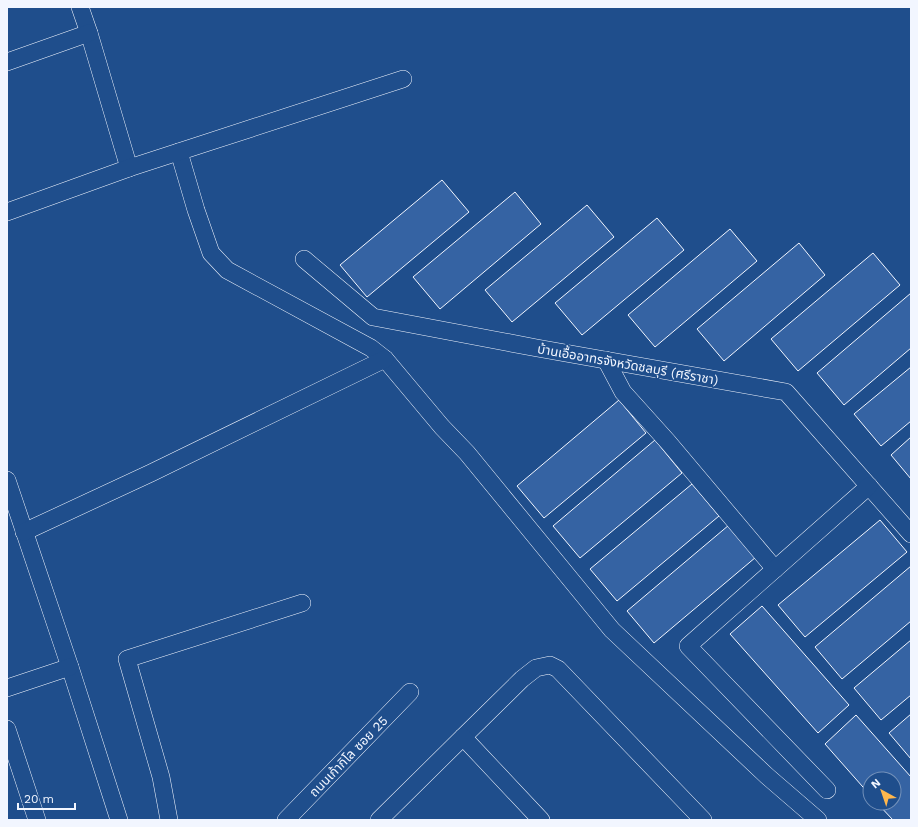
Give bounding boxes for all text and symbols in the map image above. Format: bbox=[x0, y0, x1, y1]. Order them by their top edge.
street label: บ้านเอื้ออาทรจังหวัดชลบุรี (ศรีราชา) bbox=[536, 339, 720, 388]
street label: ถนนเก้ากิโล ซอย 25 bbox=[306, 713, 391, 800]
north arrow bbox=[862, 771, 902, 811]
text: N bbox=[869, 776, 883, 791]
scale bar bbox=[18, 785, 75, 811]
text: 20 m bbox=[24, 792, 54, 806]

